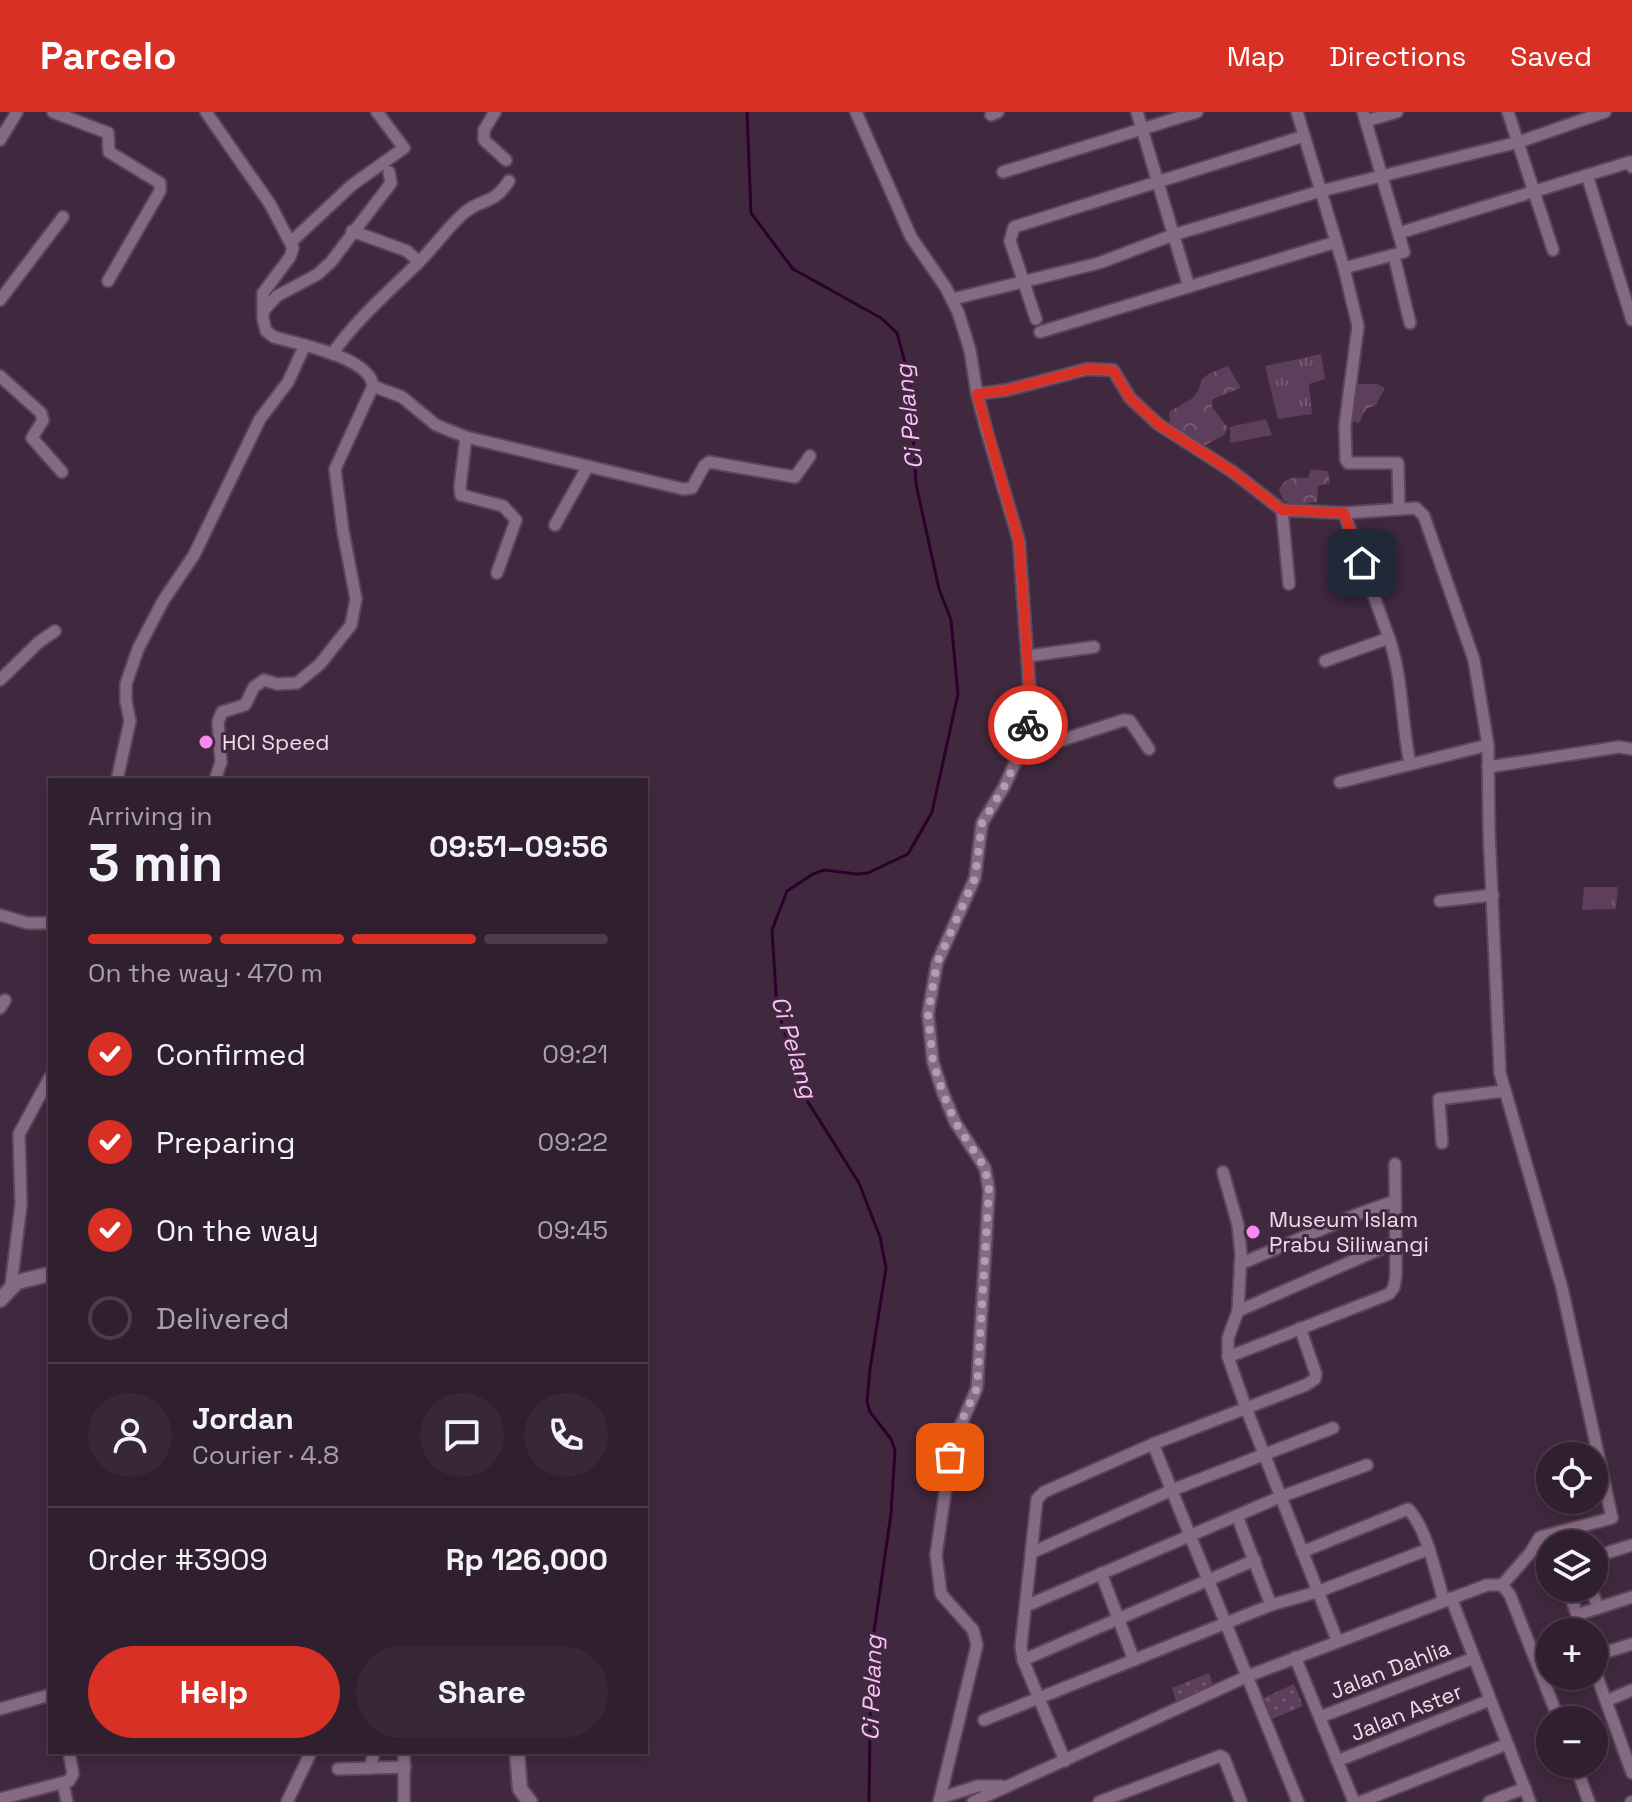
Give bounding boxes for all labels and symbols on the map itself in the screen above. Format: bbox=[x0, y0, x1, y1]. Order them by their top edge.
water label: Ci Pelang bbox=[887, 361, 929, 471]
pin bbox=[1328, 529, 1396, 597]
courier bbox=[988, 685, 1068, 765]
place label: HCI Speed bbox=[222, 728, 329, 756]
marker: HCI Speed bbox=[197, 733, 215, 751]
water label: Ci Pelang bbox=[764, 992, 825, 1103]
place label: Museum Islam Prabu Siliwangi bbox=[1269, 1205, 1429, 1258]
marker: Museum Islam Prabu Siliwangi bbox=[1244, 1223, 1262, 1241]
pin bbox=[916, 1423, 984, 1491]
water label: Ci Pelang bbox=[854, 1633, 889, 1741]
street label: Jalan Dahlia bbox=[1326, 1633, 1454, 1705]
street label: Jalan Aster bbox=[1346, 1677, 1466, 1747]

